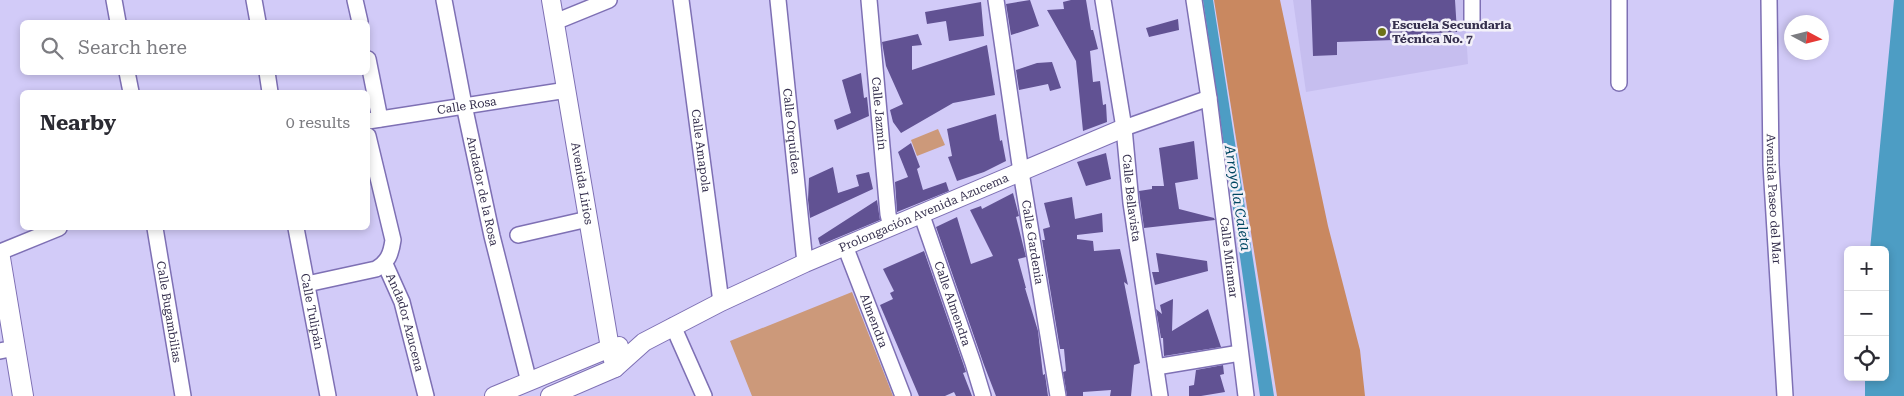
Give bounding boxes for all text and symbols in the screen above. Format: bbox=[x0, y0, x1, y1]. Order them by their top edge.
north arrow bbox=[1784, 15, 1829, 60]
place label: Escuela Secundaria Técnica No. 7 bbox=[1392, 18, 1511, 46]
search box bbox=[20, 20, 370, 75]
marker: Escuela Secundaria Técnica No. 7 bbox=[1376, 26, 1388, 38]
icon: search bbox=[38, 34, 66, 62]
text: Search here bbox=[78, 36, 187, 59]
street label: Calle Jazmín bbox=[869, 76, 889, 151]
street label: Calle Orquídea bbox=[780, 88, 803, 175]
street label: Calle Rosa bbox=[436, 94, 498, 117]
street label: Calle Amapola bbox=[689, 108, 713, 193]
text: Nearby bbox=[40, 111, 116, 135]
text: 0 results bbox=[286, 113, 350, 132]
street label: Avenida Paseo del Mar bbox=[1764, 134, 1784, 265]
street label: Andador de la Rosa bbox=[464, 135, 501, 248]
street label: Avenida Lirios bbox=[568, 141, 596, 226]
water label: Arroyo la Caleta bbox=[1222, 143, 1254, 252]
street label: Calle Bellavista bbox=[1119, 154, 1144, 243]
street label: Prolongación Avenida Azucema bbox=[837, 170, 1011, 255]
street label: Calle Gardenia bbox=[1019, 199, 1047, 286]
street label: Calle Miramar bbox=[1217, 216, 1241, 299]
map controls bbox=[1844, 246, 1889, 381]
button: + bbox=[1844, 246, 1889, 291]
street label: Calle Almendra bbox=[931, 259, 974, 348]
street label: Calle Bugambilias bbox=[154, 260, 184, 364]
street label: Andador Azucena bbox=[383, 271, 427, 374]
street label: Calle Tulipán bbox=[298, 272, 326, 351]
button: − bbox=[1844, 291, 1889, 336]
street label: Almendra bbox=[857, 292, 891, 350]
button: locate bbox=[1844, 336, 1889, 381]

